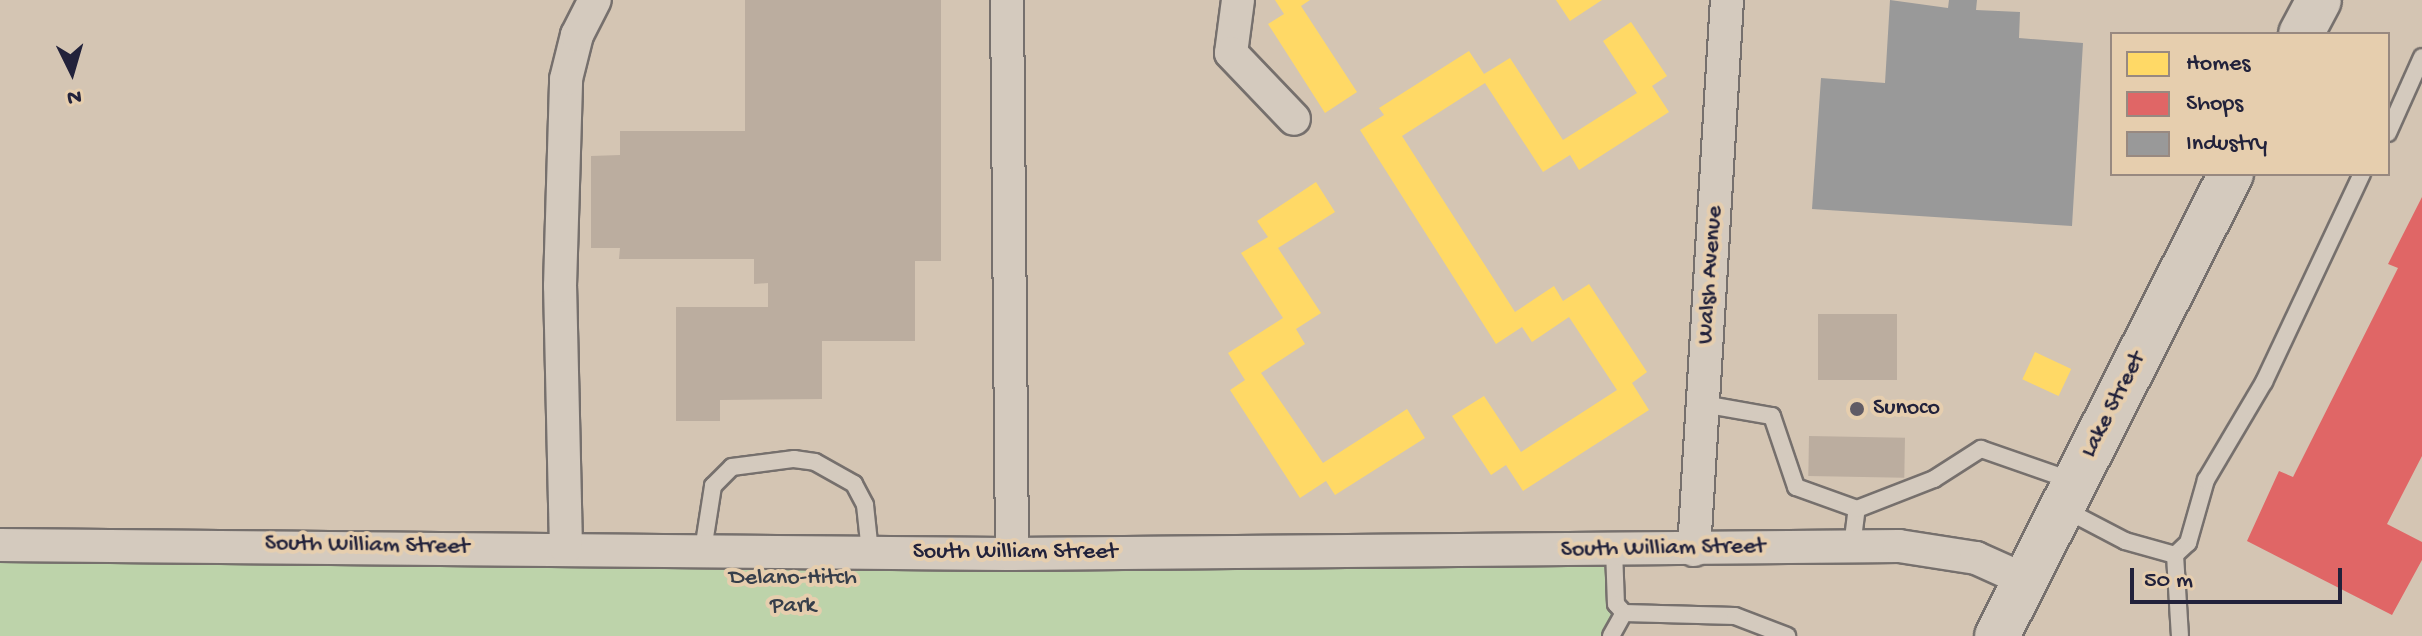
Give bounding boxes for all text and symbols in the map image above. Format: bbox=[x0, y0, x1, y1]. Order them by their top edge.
north arrow bbox=[32, 32, 112, 112]
legend bbox=[2110, 32, 2390, 176]
text: Homes bbox=[2186, 50, 2250, 79]
text: N bbox=[66, 82, 82, 109]
text: Shops bbox=[2186, 90, 2243, 119]
text: Industry bbox=[2186, 130, 2267, 159]
street label: Walsh Avenue bbox=[1692, 205, 1730, 345]
street label: Lake Street bbox=[2075, 347, 2153, 463]
place label: Sunoco bbox=[1873, 395, 1940, 423]
marker: Sunoco bbox=[1848, 400, 1866, 418]
street label: South William Street bbox=[264, 530, 470, 562]
street label: South William Street bbox=[1560, 533, 1766, 565]
street label: South William Street bbox=[913, 539, 1117, 567]
scale bar bbox=[2134, 552, 2346, 602]
park label: Delano-Hitch Park bbox=[729, 565, 857, 621]
text: 50 m bbox=[2144, 567, 2193, 596]

